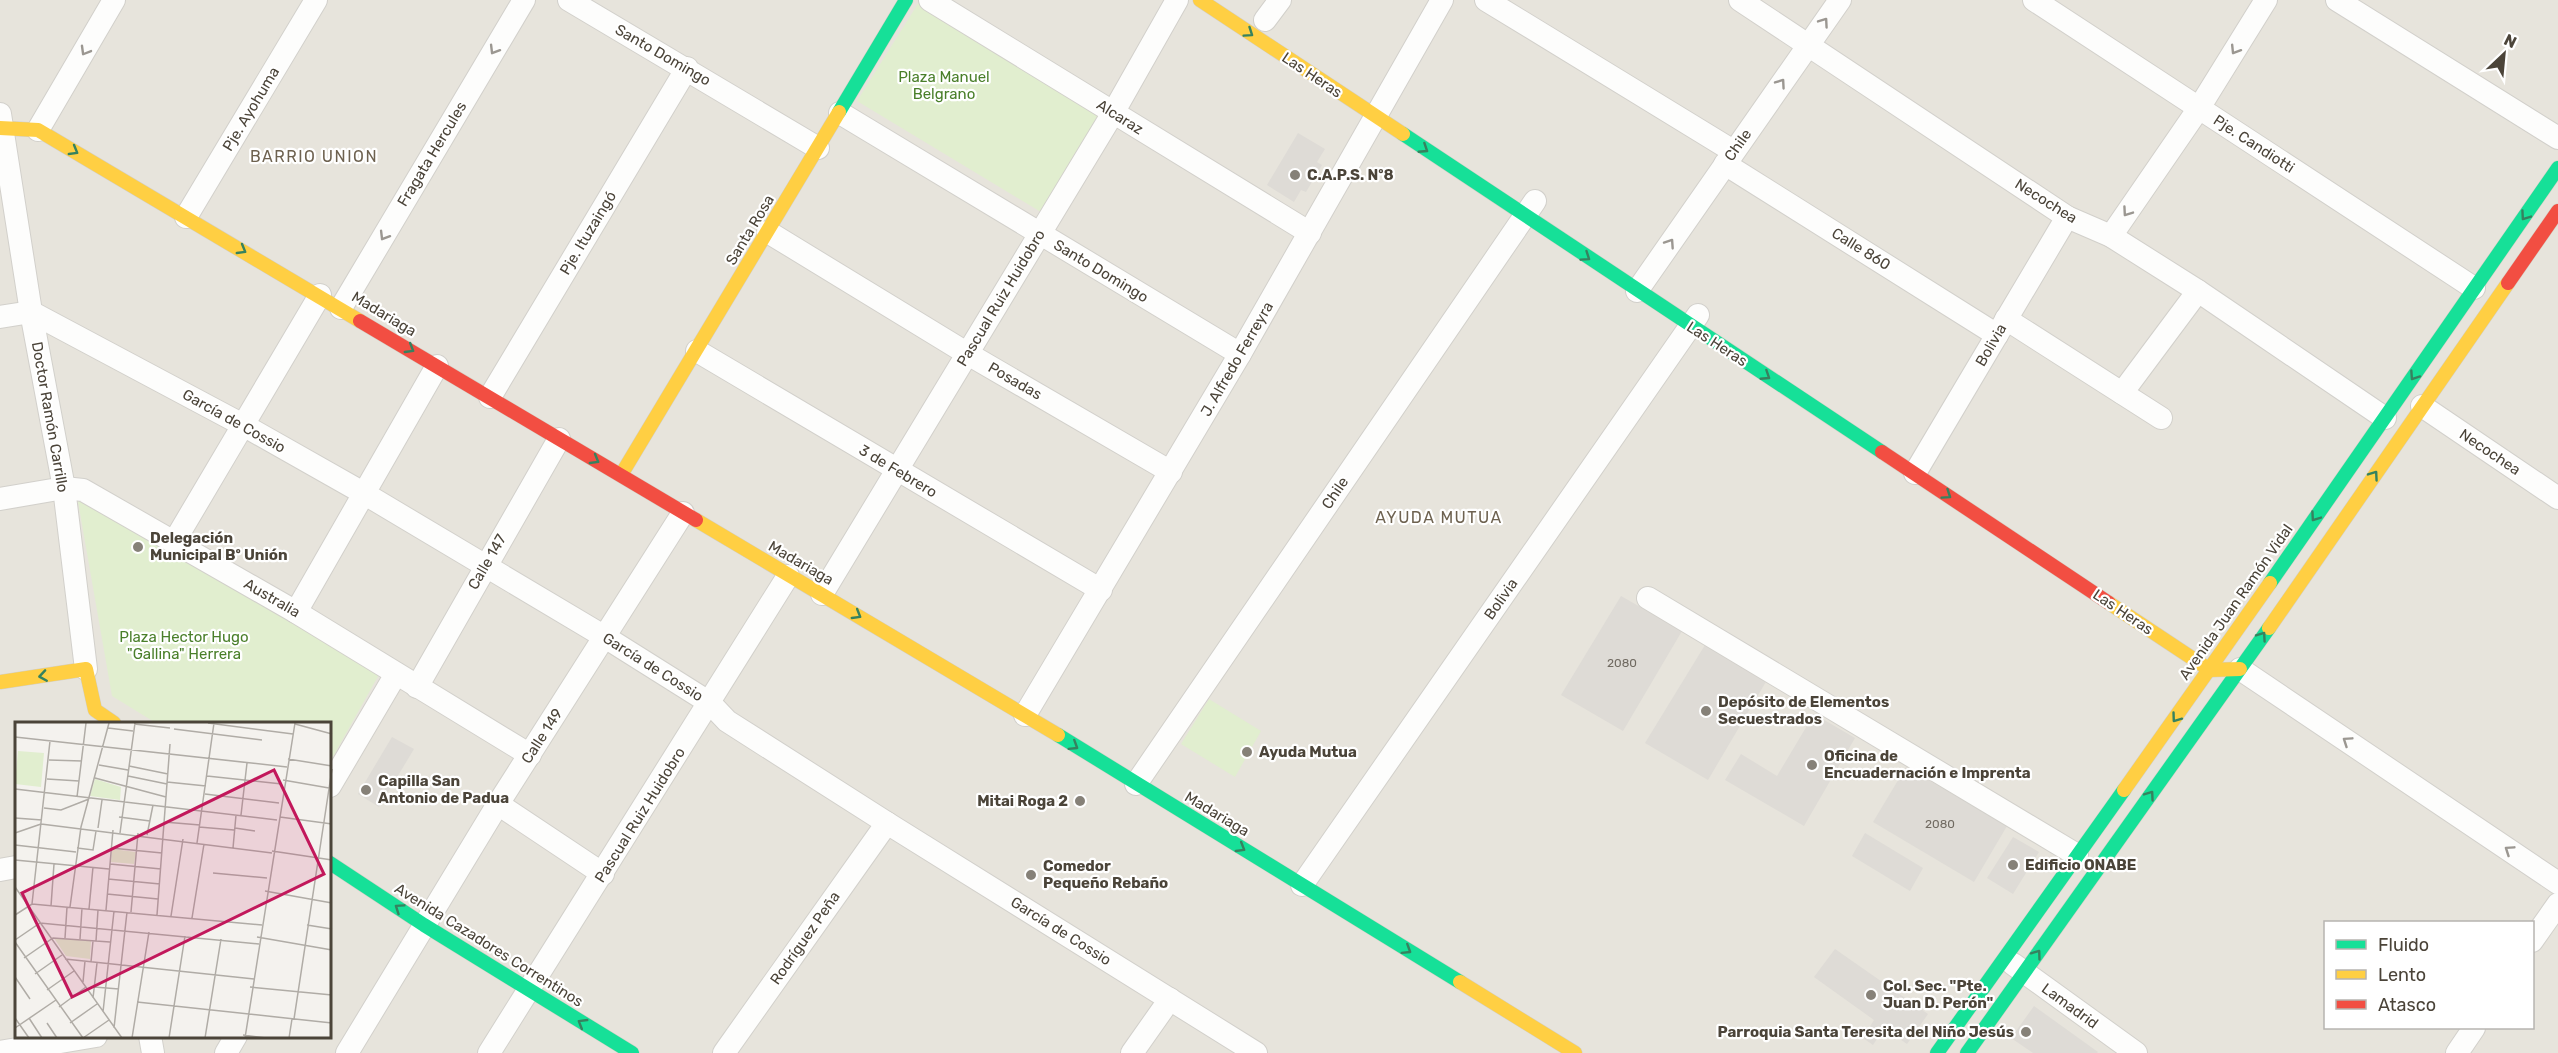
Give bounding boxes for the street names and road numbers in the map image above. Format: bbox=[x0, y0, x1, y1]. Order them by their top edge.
street label: Santo Domingo bbox=[612, 20, 714, 90]
street label: Las Heras bbox=[1279, 48, 1346, 102]
street label: Pje. Ayohuma bbox=[219, 64, 283, 154]
street label: Alcaraz bbox=[1093, 96, 1147, 139]
street label: Fragata Hercules bbox=[394, 98, 471, 210]
street label: Pje. Candiotti bbox=[2210, 111, 2298, 177]
street label: Chile bbox=[1721, 126, 1755, 164]
street label: Necochea bbox=[2012, 175, 2080, 227]
street label: Pje. Ituzaingó bbox=[556, 188, 620, 278]
street label: Santa Rosa bbox=[722, 192, 778, 268]
street label: Calle 860 bbox=[1828, 224, 1894, 274]
street label: Pascual Ruiz Huidobro bbox=[953, 226, 1049, 370]
street label: Santo Domingo bbox=[1050, 236, 1152, 306]
street label: Madariaga bbox=[348, 288, 420, 340]
street label: J. Alfredo Ferreyra bbox=[1197, 298, 1277, 420]
street label: Las Heras bbox=[1683, 318, 1751, 370]
street label: Bolivia bbox=[1972, 321, 2010, 369]
street label: Doctor Ramón Carrillo bbox=[28, 340, 72, 494]
street label: Posadas bbox=[985, 358, 1045, 404]
street label: García de Cossio bbox=[179, 385, 289, 457]
street label: Necochea bbox=[2456, 425, 2524, 479]
street label: 3 de Febrero bbox=[856, 441, 940, 501]
street label: Chile bbox=[1318, 474, 1352, 512]
street label: Avenida Juan Ramón Vidal bbox=[2175, 521, 2297, 683]
street label: Calle 147 bbox=[464, 531, 510, 593]
street label: Madariaga bbox=[765, 537, 837, 589]
street label: Australia bbox=[241, 575, 303, 621]
street label: Bolivia bbox=[1480, 575, 1522, 623]
street label: Las Heras bbox=[2090, 585, 2157, 639]
street label: García de Cossio bbox=[599, 629, 707, 705]
street label: Calle 149 bbox=[518, 705, 567, 767]
street label: Pascual Ruiz Huidobro bbox=[591, 744, 689, 886]
street label: Madariaga bbox=[1181, 788, 1253, 840]
street label: Avenida Cazadores Correntinos bbox=[391, 879, 587, 1011]
street label: Rodríguez Peña bbox=[766, 888, 844, 988]
street label: García de Cossio bbox=[1007, 893, 1115, 969]
street label: Lamadrid bbox=[2038, 979, 2102, 1033]

